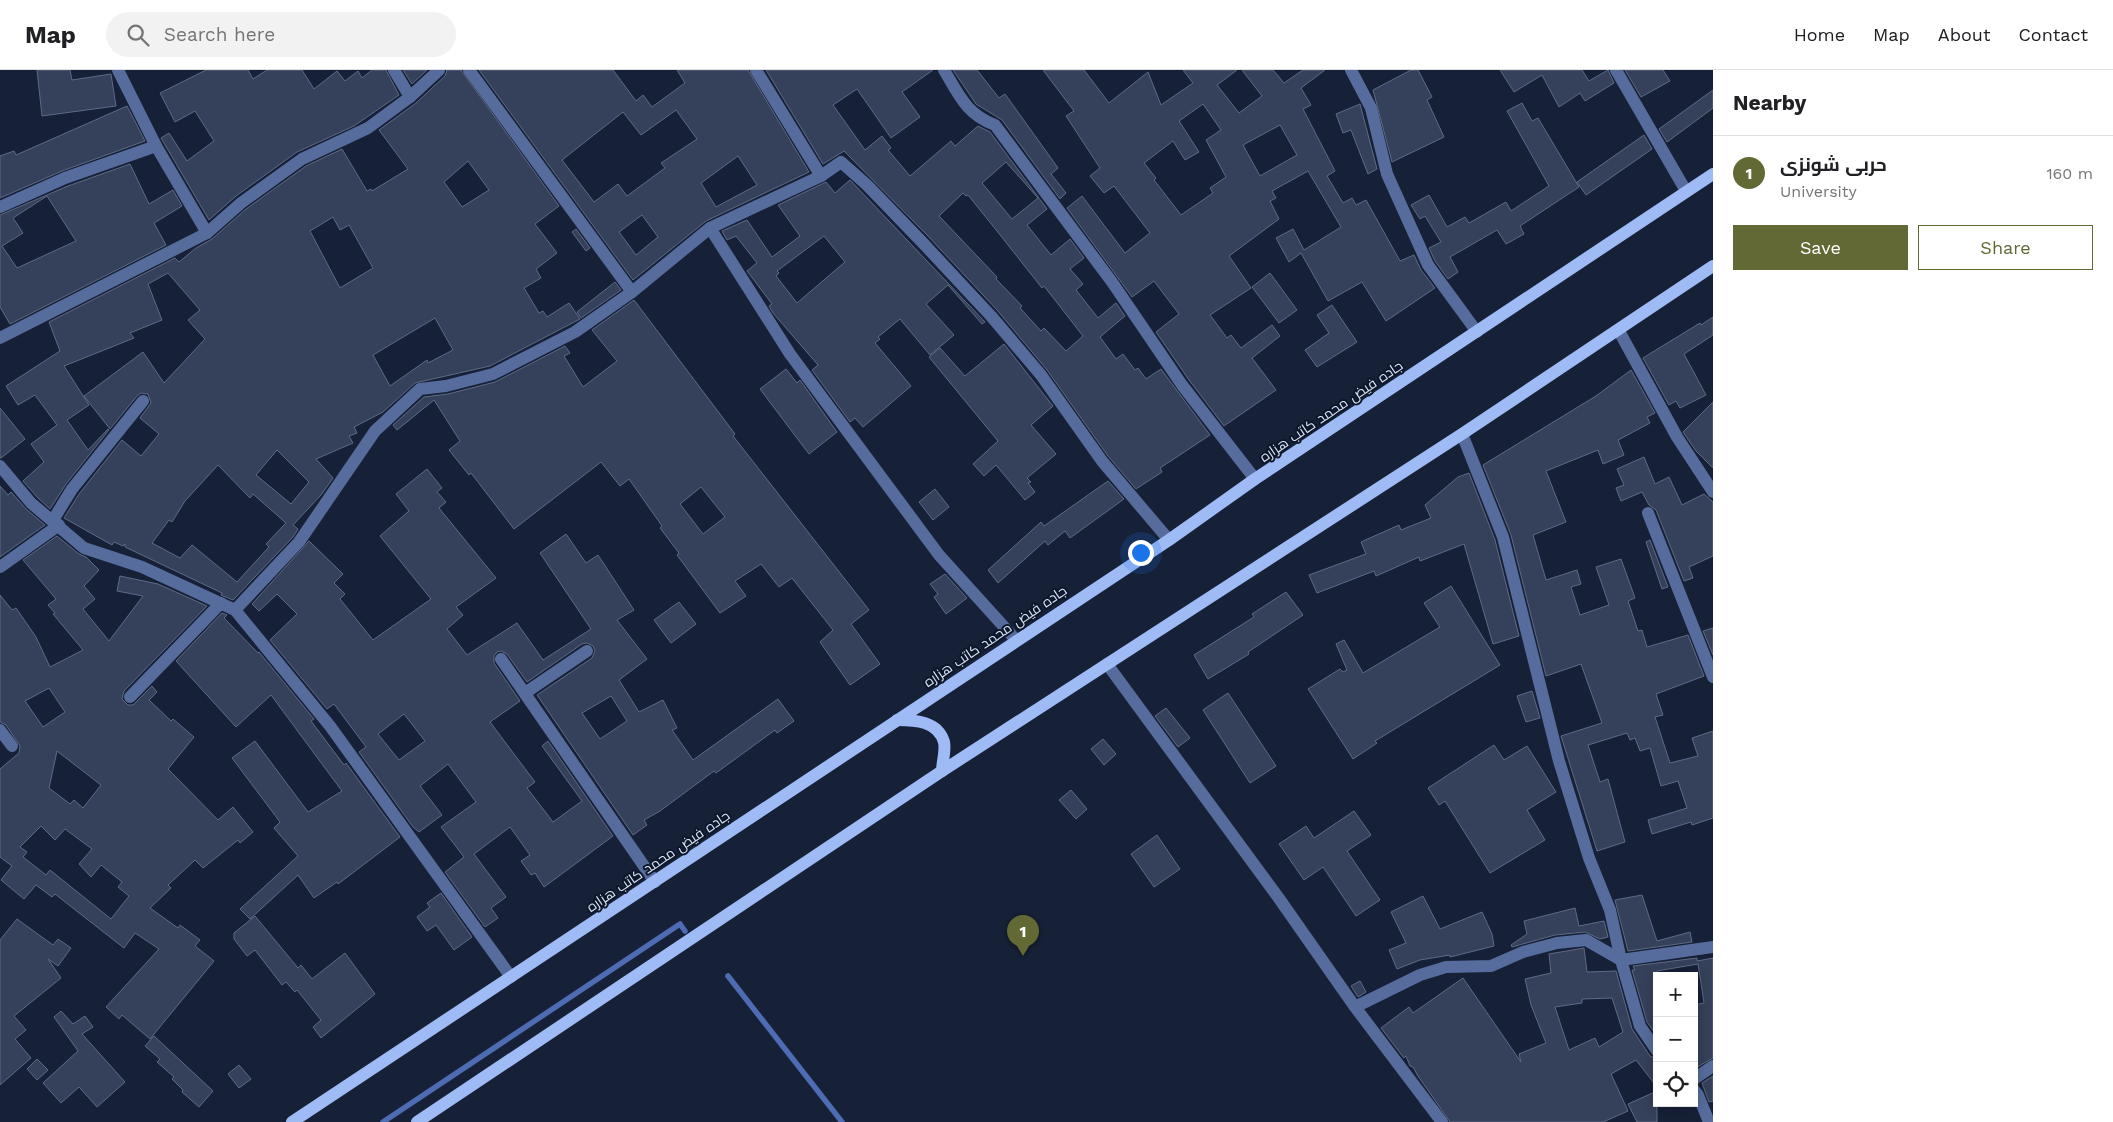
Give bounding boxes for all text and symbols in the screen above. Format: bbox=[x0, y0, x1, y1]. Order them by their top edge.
search box bbox=[106, 12, 456, 57]
text: Map bbox=[25, 21, 76, 49]
icon: search bbox=[124, 21, 152, 49]
text: Search here bbox=[164, 23, 275, 46]
text: Home bbox=[1794, 24, 1845, 45]
text: Map bbox=[1873, 24, 1910, 45]
text: About bbox=[1938, 24, 1990, 45]
text: Contact bbox=[2018, 24, 2088, 45]
text: Nearby bbox=[1733, 90, 1806, 115]
text: حربی شونزی bbox=[1780, 153, 1887, 176]
text: 1 bbox=[1746, 164, 1752, 183]
text: 160 m bbox=[2046, 164, 2093, 183]
text: University bbox=[1780, 182, 1857, 201]
button: Save bbox=[1733, 225, 1908, 270]
button: Share bbox=[1918, 225, 2093, 270]
street label: جاده فیض محمد کاتب هزاره bbox=[1256, 357, 1406, 465]
your location bbox=[1128, 540, 1154, 566]
street label: جاده فیض محمد کاتب هزاره bbox=[920, 582, 1070, 690]
street label: جاده فیض محمد کاتب هزاره bbox=[583, 807, 733, 915]
pin: 1 bbox=[1007, 915, 1039, 956]
map controls bbox=[1653, 972, 1698, 1107]
button: + bbox=[1653, 972, 1698, 1017]
button: − bbox=[1653, 1017, 1698, 1062]
button: locate bbox=[1653, 1062, 1698, 1107]

